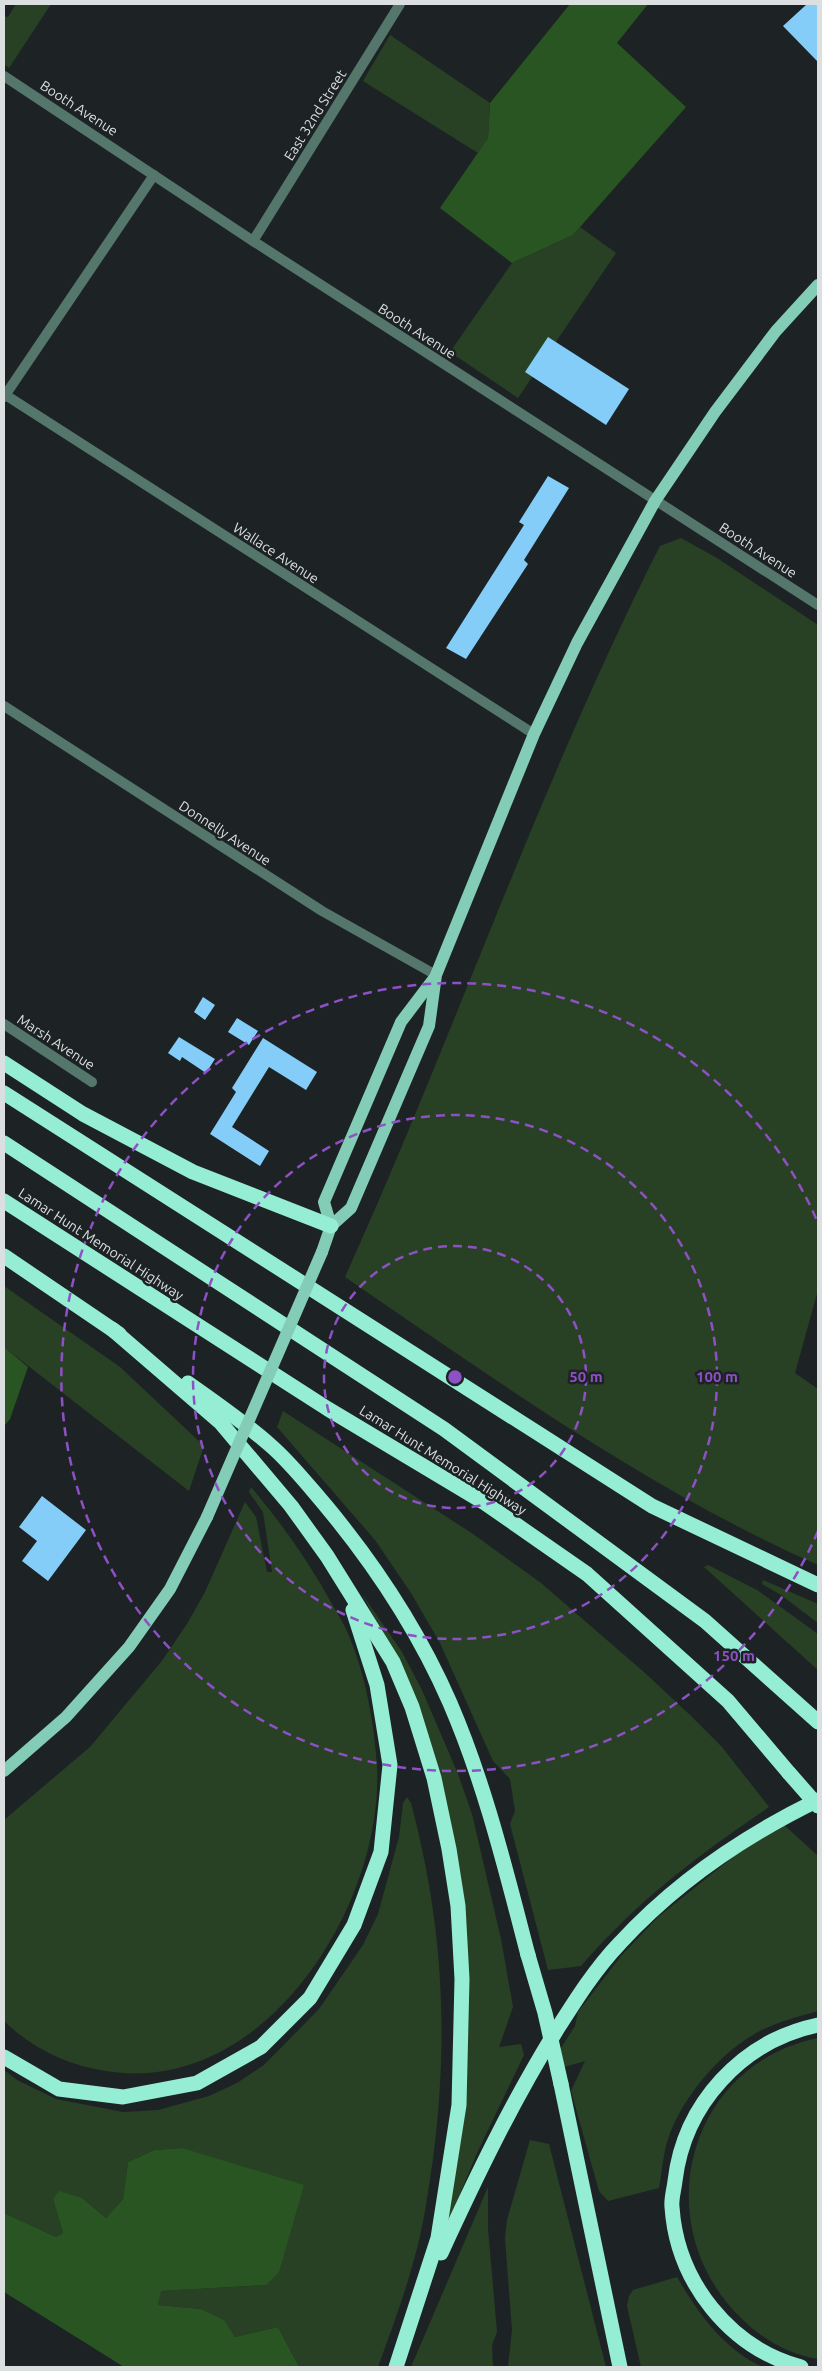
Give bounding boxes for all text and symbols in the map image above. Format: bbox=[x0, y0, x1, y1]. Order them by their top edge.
street label: East 32nd Street bbox=[281, 66, 350, 163]
street label: Booth Avenue bbox=[37, 77, 121, 139]
street label: Booth Avenue bbox=[375, 300, 459, 362]
street label: Wallace Avenue bbox=[230, 519, 322, 587]
street label: Booth Avenue bbox=[716, 519, 800, 581]
street label: Donnelly Avenue bbox=[176, 797, 274, 869]
street label: Marsh Avenue bbox=[14, 1011, 98, 1073]
street label: Lamar Hunt Memorial Highway bbox=[16, 1185, 187, 1304]
centre of rings bbox=[446, 1368, 464, 1386]
text: 50 m bbox=[569, 1368, 603, 1385]
text: 100 m bbox=[696, 1368, 738, 1385]
street label: Lamar Hunt Memorial Highway bbox=[357, 1402, 529, 1518]
text: 150 m bbox=[713, 1647, 755, 1664]

